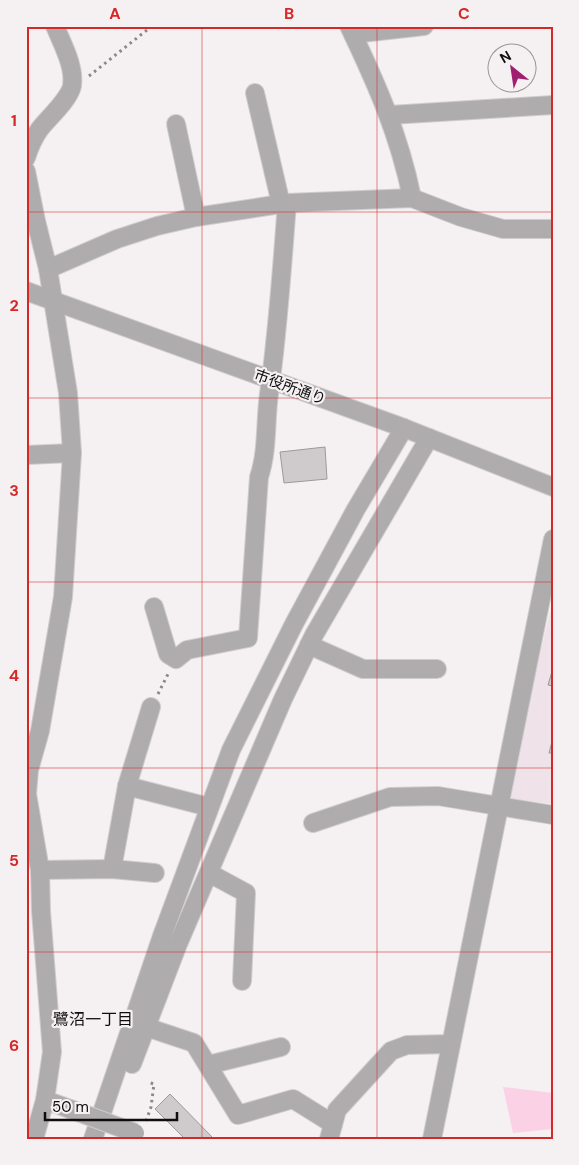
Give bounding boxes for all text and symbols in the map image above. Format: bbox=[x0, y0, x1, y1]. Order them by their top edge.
text: A bbox=[109, 3, 121, 24]
text: B bbox=[284, 3, 294, 24]
text: C bbox=[458, 3, 470, 24]
north arrow bbox=[486, 42, 536, 92]
text: N bbox=[497, 46, 514, 67]
text: 1 bbox=[11, 110, 17, 131]
text: 2 bbox=[9, 295, 19, 316]
street label: 市役所通り bbox=[251, 365, 329, 409]
text: 3 bbox=[9, 480, 19, 501]
text: 4 bbox=[9, 665, 19, 686]
text: 5 bbox=[9, 850, 19, 871]
district label: 鷺沼一丁目 bbox=[53, 1009, 133, 1030]
text: 6 bbox=[9, 1035, 19, 1056]
scale bar bbox=[45, 1090, 178, 1122]
text: 50 m bbox=[52, 1097, 89, 1117]

